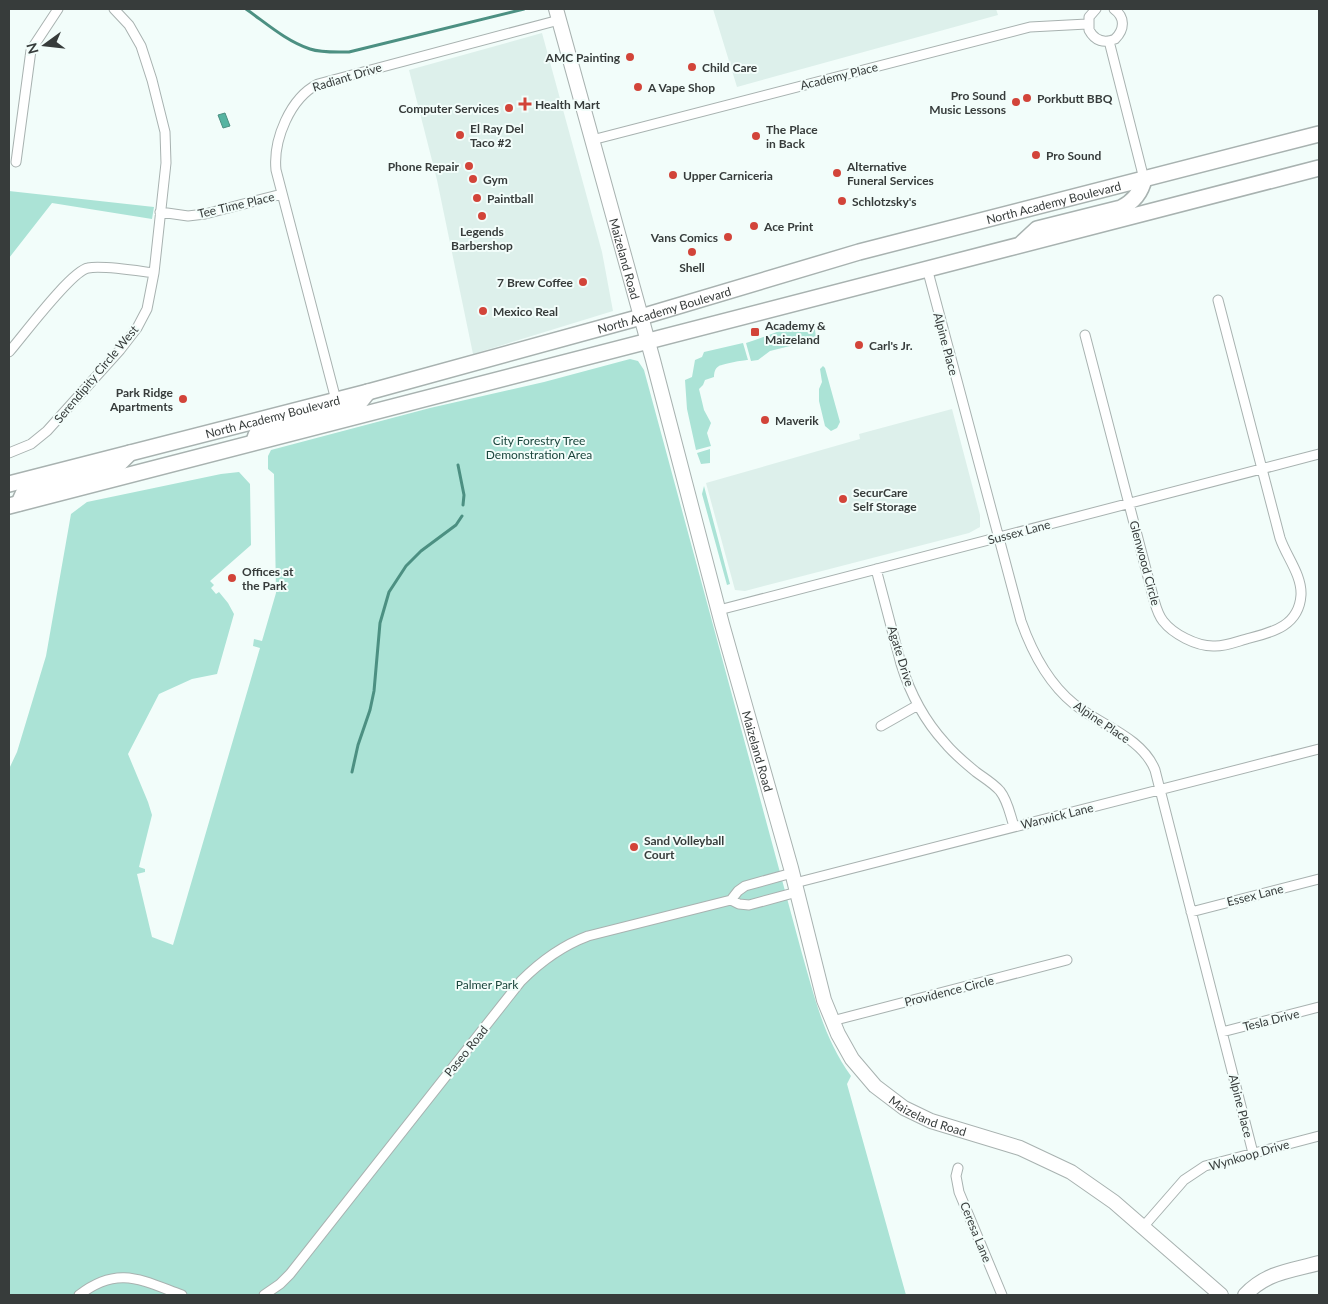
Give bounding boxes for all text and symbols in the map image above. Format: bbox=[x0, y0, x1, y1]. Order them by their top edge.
north arrow bbox=[20, 20, 70, 70]
text: N bbox=[22, 41, 42, 56]
place label: AMC Painting bbox=[545, 50, 621, 65]
marker: AMC Painting bbox=[624, 51, 636, 63]
street label: Radiant Drive bbox=[311, 59, 383, 95]
street label: Academy Place bbox=[799, 59, 879, 93]
place label: Child Care bbox=[702, 60, 758, 75]
marker: Child Care bbox=[686, 61, 698, 73]
place label: A Vape Shop bbox=[647, 80, 715, 95]
marker: A Vape Shop bbox=[632, 81, 644, 93]
place label: Pro Sound Music Lessons bbox=[929, 88, 1006, 117]
place label: Porkbutt BBQ bbox=[1037, 91, 1113, 106]
marker: Porkbutt BBQ bbox=[1021, 92, 1033, 104]
marker: Pro Sound Music Lessons bbox=[1010, 96, 1022, 108]
place label: Health Mart bbox=[535, 97, 600, 112]
marker: Health Mart bbox=[519, 98, 531, 110]
place label: Computer Services bbox=[399, 101, 499, 116]
marker: Computer Services bbox=[503, 102, 515, 114]
place label: El Ray Del Taco #2 bbox=[470, 121, 524, 150]
place label: The Place in Back bbox=[766, 122, 818, 151]
marker: El Ray Del Taco #2 bbox=[454, 129, 466, 141]
marker: The Place in Back bbox=[750, 130, 762, 142]
place label: Pro Sound bbox=[1046, 148, 1101, 163]
marker: Pro Sound bbox=[1030, 149, 1042, 161]
place label: Phone Repair bbox=[388, 159, 460, 174]
place label: Alternative Funeral Services bbox=[846, 159, 934, 188]
marker: Phone Repair bbox=[463, 160, 475, 172]
marker: Alternative Funeral Services bbox=[831, 167, 843, 179]
place label: Upper Carniceria bbox=[683, 168, 773, 183]
marker: Upper Carniceria bbox=[667, 169, 679, 181]
place label: Gym bbox=[483, 172, 508, 187]
marker: Gym bbox=[467, 173, 479, 185]
street label: North Academy Boulevard bbox=[985, 178, 1122, 227]
street label: Tee Time Place bbox=[196, 189, 276, 221]
place label: Paintball bbox=[487, 191, 533, 206]
marker: Paintball bbox=[471, 192, 483, 204]
place label: Schlotzsky's bbox=[852, 194, 917, 209]
marker: Schlotzsky's bbox=[836, 195, 848, 207]
marker: Legends Barbershop bbox=[476, 210, 488, 222]
street label: Maizeland Road bbox=[607, 216, 643, 301]
place label: Ace Print bbox=[763, 219, 814, 234]
marker: Ace Print bbox=[748, 220, 760, 232]
place label: Legends Barbershop bbox=[451, 224, 513, 253]
place label: Vans Comics bbox=[650, 230, 718, 245]
marker: Vans Comics bbox=[722, 231, 734, 243]
marker: Shell bbox=[686, 246, 698, 258]
place label: Shell bbox=[679, 260, 705, 275]
place label: 7 Brew Coffee bbox=[497, 275, 574, 290]
marker: 7 Brew Coffee bbox=[577, 276, 589, 288]
street label: North Academy Boulevard bbox=[596, 283, 733, 336]
place label: Mexico Real bbox=[493, 304, 558, 319]
marker: Mexico Real bbox=[477, 305, 489, 317]
street label: Alpine Place bbox=[930, 311, 962, 377]
place label: Academy & Maizeland bbox=[764, 318, 826, 347]
street label: Serendipity Circle West bbox=[51, 322, 142, 426]
marker: Academy & Maizeland bbox=[749, 326, 761, 338]
place label: Carl's Jr. bbox=[869, 338, 913, 353]
marker: Carl's Jr. bbox=[853, 339, 865, 351]
place label: Park Ridge Apartments bbox=[109, 385, 174, 414]
street label: North Academy Boulevard bbox=[204, 392, 341, 441]
marker: Park Ridge Apartments bbox=[177, 393, 189, 405]
place label: Maverik bbox=[775, 413, 819, 428]
marker: Maverik bbox=[759, 414, 771, 426]
park label: City Forestry Tree Demonstration Area bbox=[486, 433, 592, 462]
place label: SecurCare Self Storage bbox=[853, 485, 917, 514]
marker: SecurCare Self Storage bbox=[837, 493, 849, 505]
street label: Sussex Lane bbox=[986, 516, 1052, 548]
street label: Glenwood Circle bbox=[1126, 519, 1164, 607]
place label: Offices at the Park bbox=[242, 564, 294, 593]
marker: Offices at the Park bbox=[226, 572, 238, 584]
street label: Agate Drive bbox=[885, 624, 917, 688]
street label: Alpine Place bbox=[1071, 698, 1133, 746]
street label: Maizeland Road bbox=[739, 709, 776, 793]
street label: Warwick Lane bbox=[1019, 800, 1095, 832]
place label: Sand Volleyball Court bbox=[644, 833, 724, 862]
marker: Sand Volleyball Court bbox=[628, 841, 640, 853]
street label: Essex Lane bbox=[1225, 881, 1285, 909]
street label: Providence Circle bbox=[903, 973, 995, 1009]
park label: Palmer Park bbox=[456, 977, 519, 992]
street label: Tesla Drive bbox=[1241, 1006, 1301, 1034]
street label: Paseo Road bbox=[441, 1023, 491, 1079]
street label: Alpine Place bbox=[1226, 1073, 1256, 1139]
street label: Maizeland Road bbox=[886, 1092, 968, 1139]
street label: Wynkoop Drive bbox=[1207, 1136, 1291, 1174]
street label: Ceresa Lane bbox=[957, 1199, 995, 1265]

